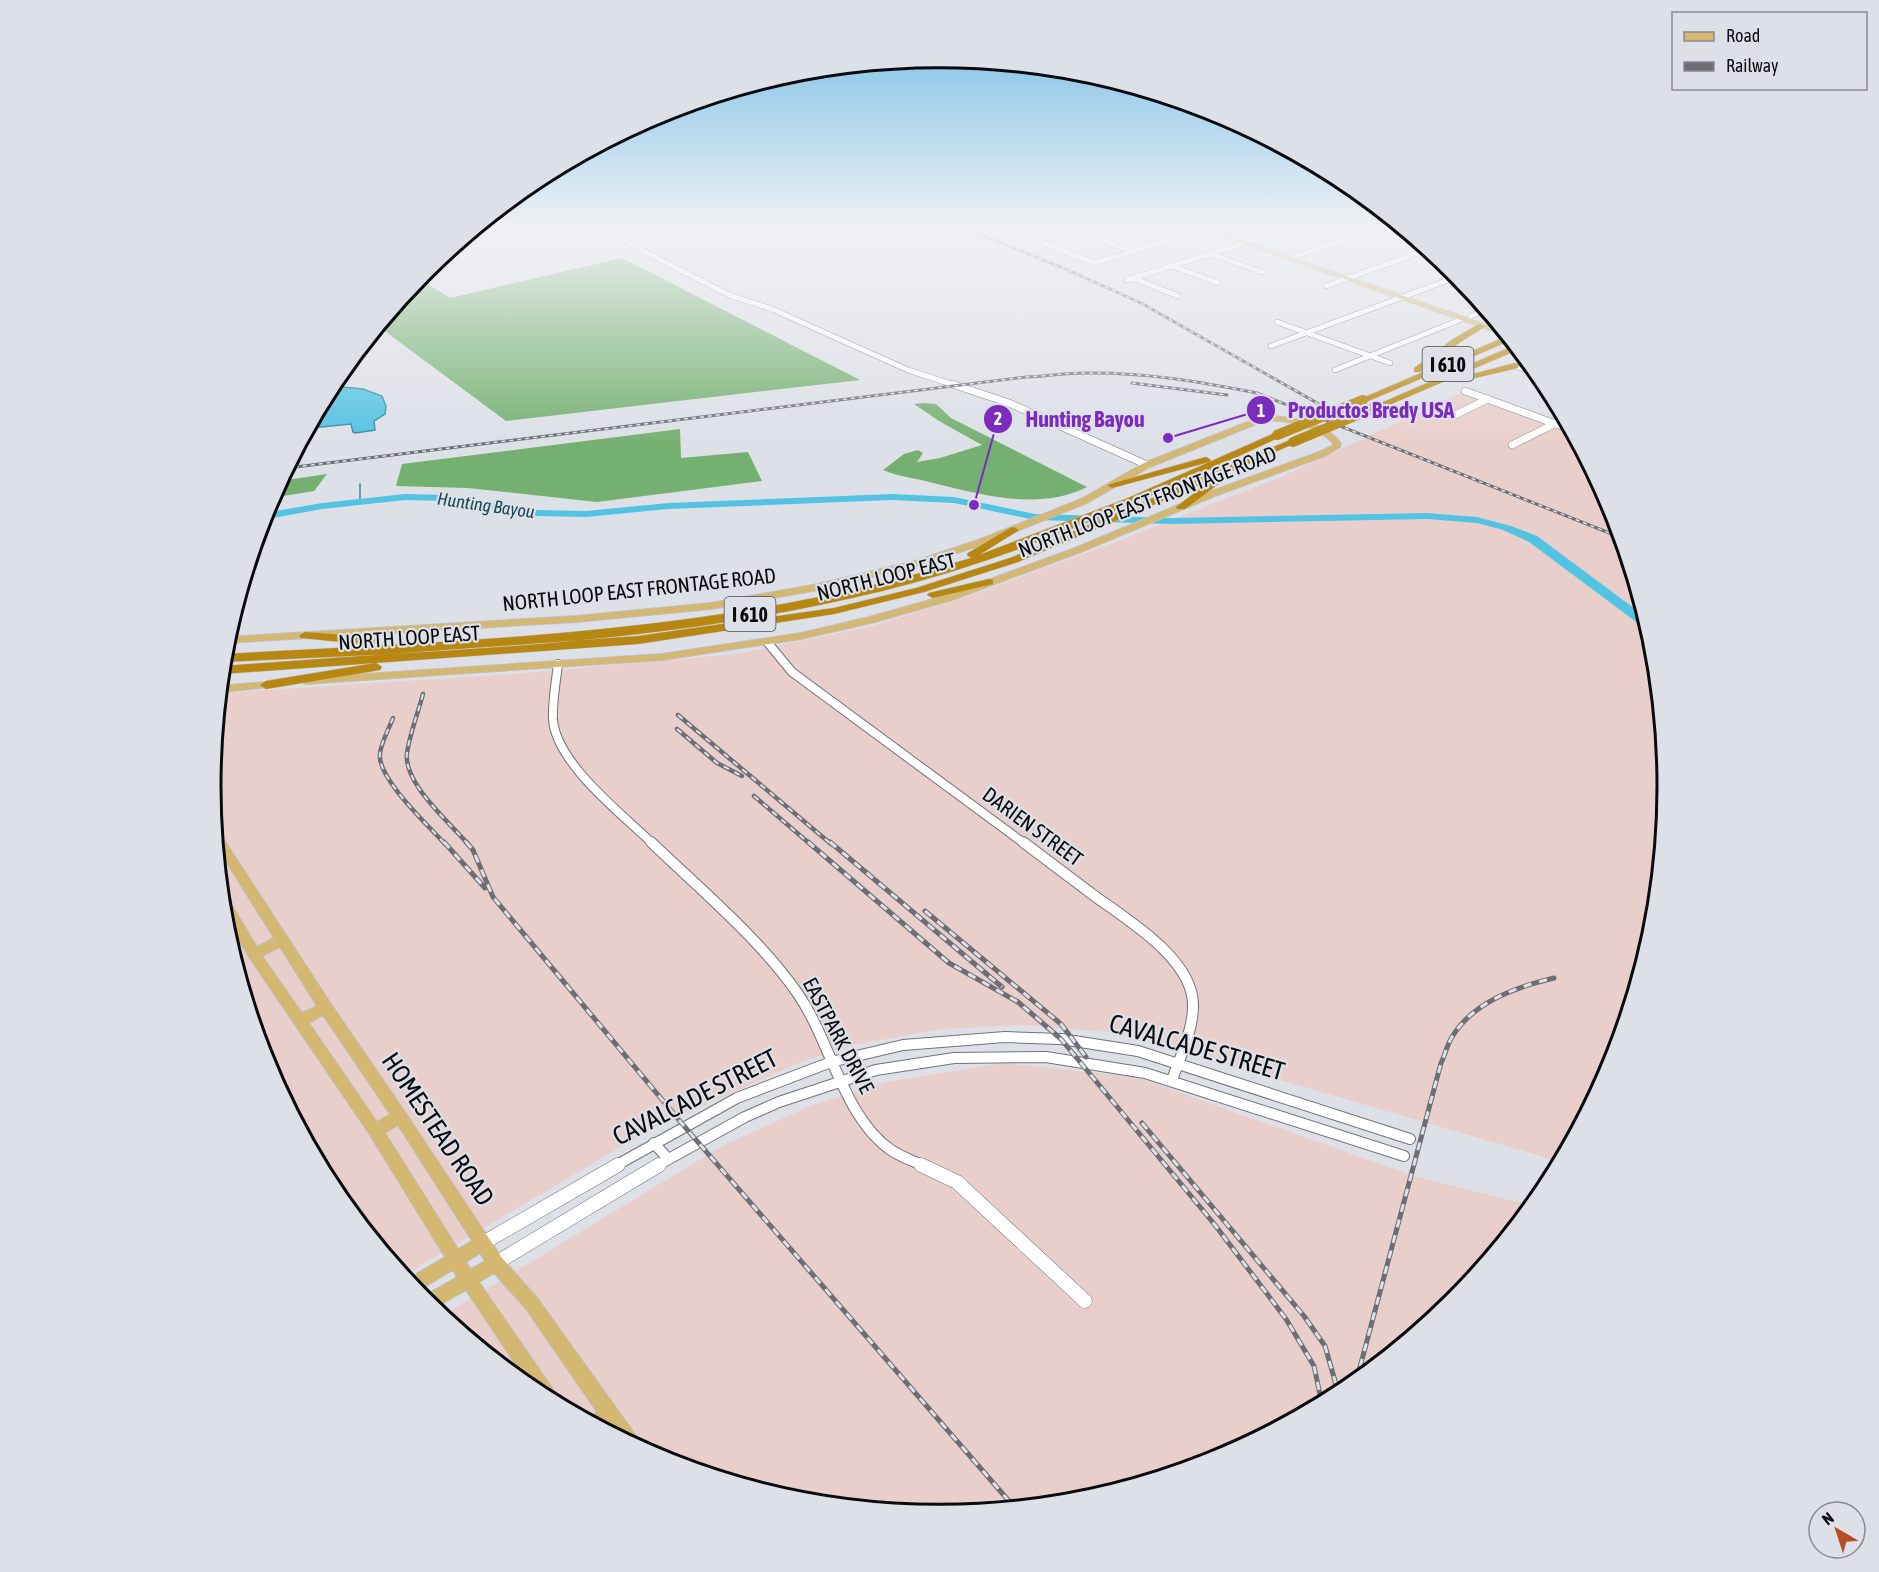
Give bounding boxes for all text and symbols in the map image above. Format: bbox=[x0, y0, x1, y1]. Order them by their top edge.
legend bbox=[1672, 12, 1867, 90]
text: Road bbox=[1726, 25, 1760, 46]
text: Railway bbox=[1726, 55, 1778, 76]
road number: I 610 bbox=[1422, 347, 1474, 381]
callout: Productos Bredy USA bbox=[1246, 390, 1466, 430]
text: Productos Bredy USA bbox=[1288, 397, 1454, 423]
callout: Hunting Bayou bbox=[983, 399, 1156, 439]
text: 1 bbox=[1257, 400, 1265, 421]
text: Hunting Bayou bbox=[1025, 406, 1145, 432]
text: 2 bbox=[994, 408, 1002, 429]
street label: NORTH LOOP EAST FRONTAGE ROAD bbox=[1015, 441, 1279, 561]
water label: Hunting Bayou bbox=[436, 488, 536, 522]
street label: NORTH LOOP EAST bbox=[814, 547, 958, 605]
street label: NORTH LOOP EAST FRONTAGE ROAD bbox=[501, 563, 777, 615]
road number: I 610 bbox=[724, 597, 776, 631]
street label: NORTH LOOP EAST bbox=[337, 620, 481, 654]
street label: DARIEN STREET bbox=[978, 782, 1088, 870]
street label: EASTPARK DRIVE bbox=[798, 973, 880, 1097]
street label: CAVALCADE STREET bbox=[1106, 1008, 1289, 1087]
street label: CAVALCADE STREET bbox=[608, 1042, 783, 1151]
street label: HOMESTEAD ROAD bbox=[376, 1047, 500, 1211]
north arrow bbox=[1807, 1500, 1867, 1560]
text: N bbox=[1818, 1508, 1837, 1528]

